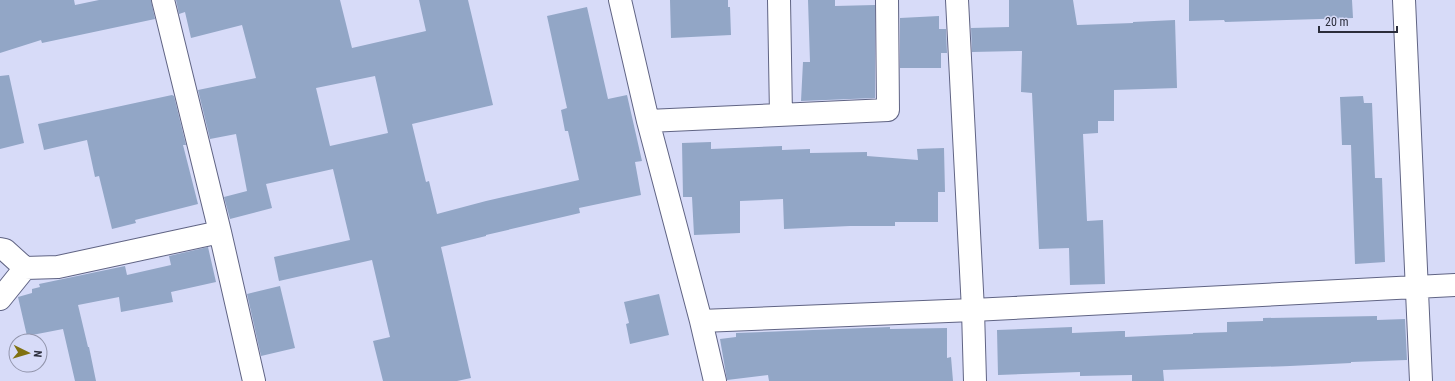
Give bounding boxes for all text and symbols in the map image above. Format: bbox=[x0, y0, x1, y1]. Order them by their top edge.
scale bar bbox=[1319, 8, 1397, 34]
text: 20 m bbox=[1325, 15, 1349, 29]
north arrow bbox=[8, 333, 48, 373]
text: N bbox=[31, 350, 44, 358]

